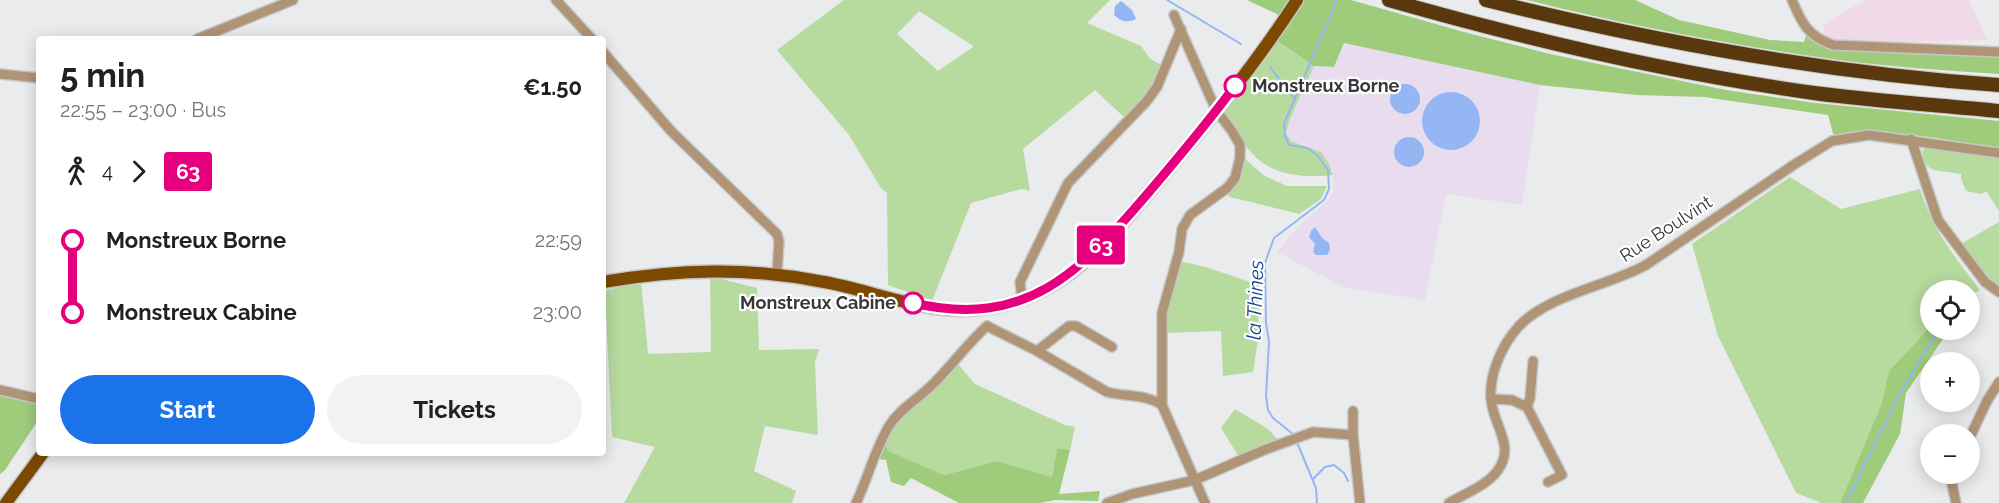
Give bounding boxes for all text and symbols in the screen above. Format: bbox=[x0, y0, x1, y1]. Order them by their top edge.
text: 5 min bbox=[60, 56, 145, 95]
text: €1.50 bbox=[523, 74, 582, 100]
marker: Monstreux Borne bbox=[1224, 75, 1246, 97]
place label: Monstreux Borne bbox=[1252, 75, 1400, 96]
text: 22:55 – 23:00 · Bus bbox=[60, 98, 226, 122]
icon: walk bbox=[60, 155, 93, 188]
icon: forward bbox=[122, 155, 155, 188]
text: 4 bbox=[102, 159, 113, 183]
text: 63 bbox=[176, 159, 200, 184]
street label: Rue Boulvint bbox=[1616, 191, 1716, 266]
line badge: 63 bbox=[1074, 226, 1128, 264]
text: Monstreux Borne bbox=[106, 227, 286, 253]
text: 22:59 bbox=[535, 228, 582, 252]
text: 63 bbox=[1089, 233, 1113, 258]
water label: la Thines bbox=[1242, 259, 1268, 340]
map controls bbox=[1920, 280, 1980, 484]
button: locate bbox=[1920, 280, 1980, 340]
place label: Monstreux Cabine bbox=[740, 292, 896, 313]
marker: Monstreux Cabine bbox=[902, 292, 924, 314]
text: Monstreux Cabine bbox=[106, 299, 297, 325]
text: 23:00 bbox=[533, 300, 582, 324]
button: + bbox=[1920, 352, 1980, 412]
button: Start bbox=[60, 375, 315, 444]
button: Tickets bbox=[327, 375, 582, 444]
button: − bbox=[1920, 424, 1980, 484]

